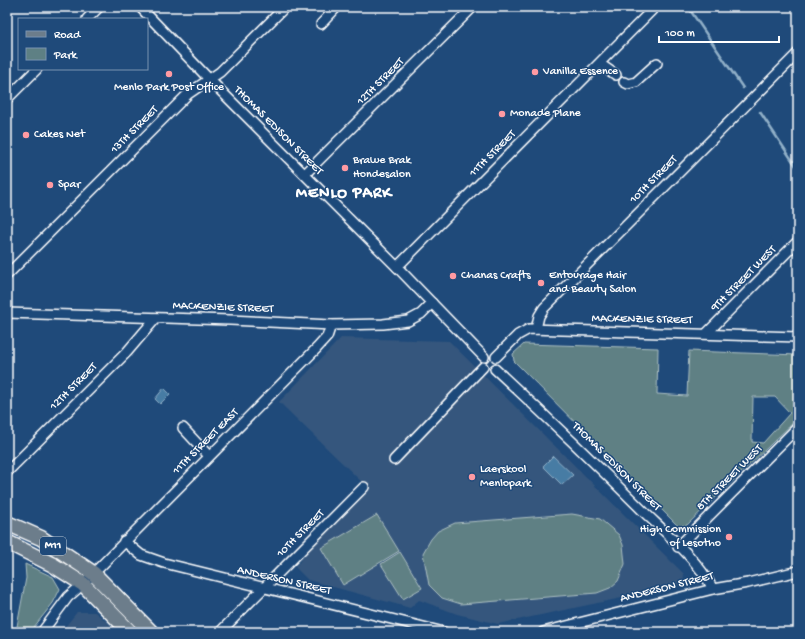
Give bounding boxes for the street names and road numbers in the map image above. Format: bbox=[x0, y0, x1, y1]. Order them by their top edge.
street label: 12TH STREET bbox=[354, 54, 409, 109]
street label: THOMAS EDISON STREET bbox=[230, 83, 326, 179]
street label: 13TH STREET bbox=[108, 102, 163, 157]
street label: 11TH STREET bbox=[466, 127, 520, 181]
street label: 10TH STREET bbox=[626, 152, 682, 208]
street label: 9TH STREET WEST bbox=[708, 242, 781, 315]
street label: MACKENZIE STREET bbox=[172, 299, 275, 317]
street label: MACKENZIE STREET bbox=[591, 312, 694, 328]
street label: 12TH STREET bbox=[47, 359, 102, 414]
street label: 11TH STREET EAST bbox=[169, 405, 243, 479]
street label: THOMAS EDISON STREET bbox=[568, 419, 664, 515]
street label: 8TH STREET WEST bbox=[694, 441, 767, 514]
street label: 10TH STREET bbox=[273, 506, 329, 562]
road number: M11 bbox=[40, 537, 66, 555]
street label: ANDERSON STREET bbox=[236, 563, 334, 599]
street label: ANDERSON STREET bbox=[619, 569, 717, 606]

